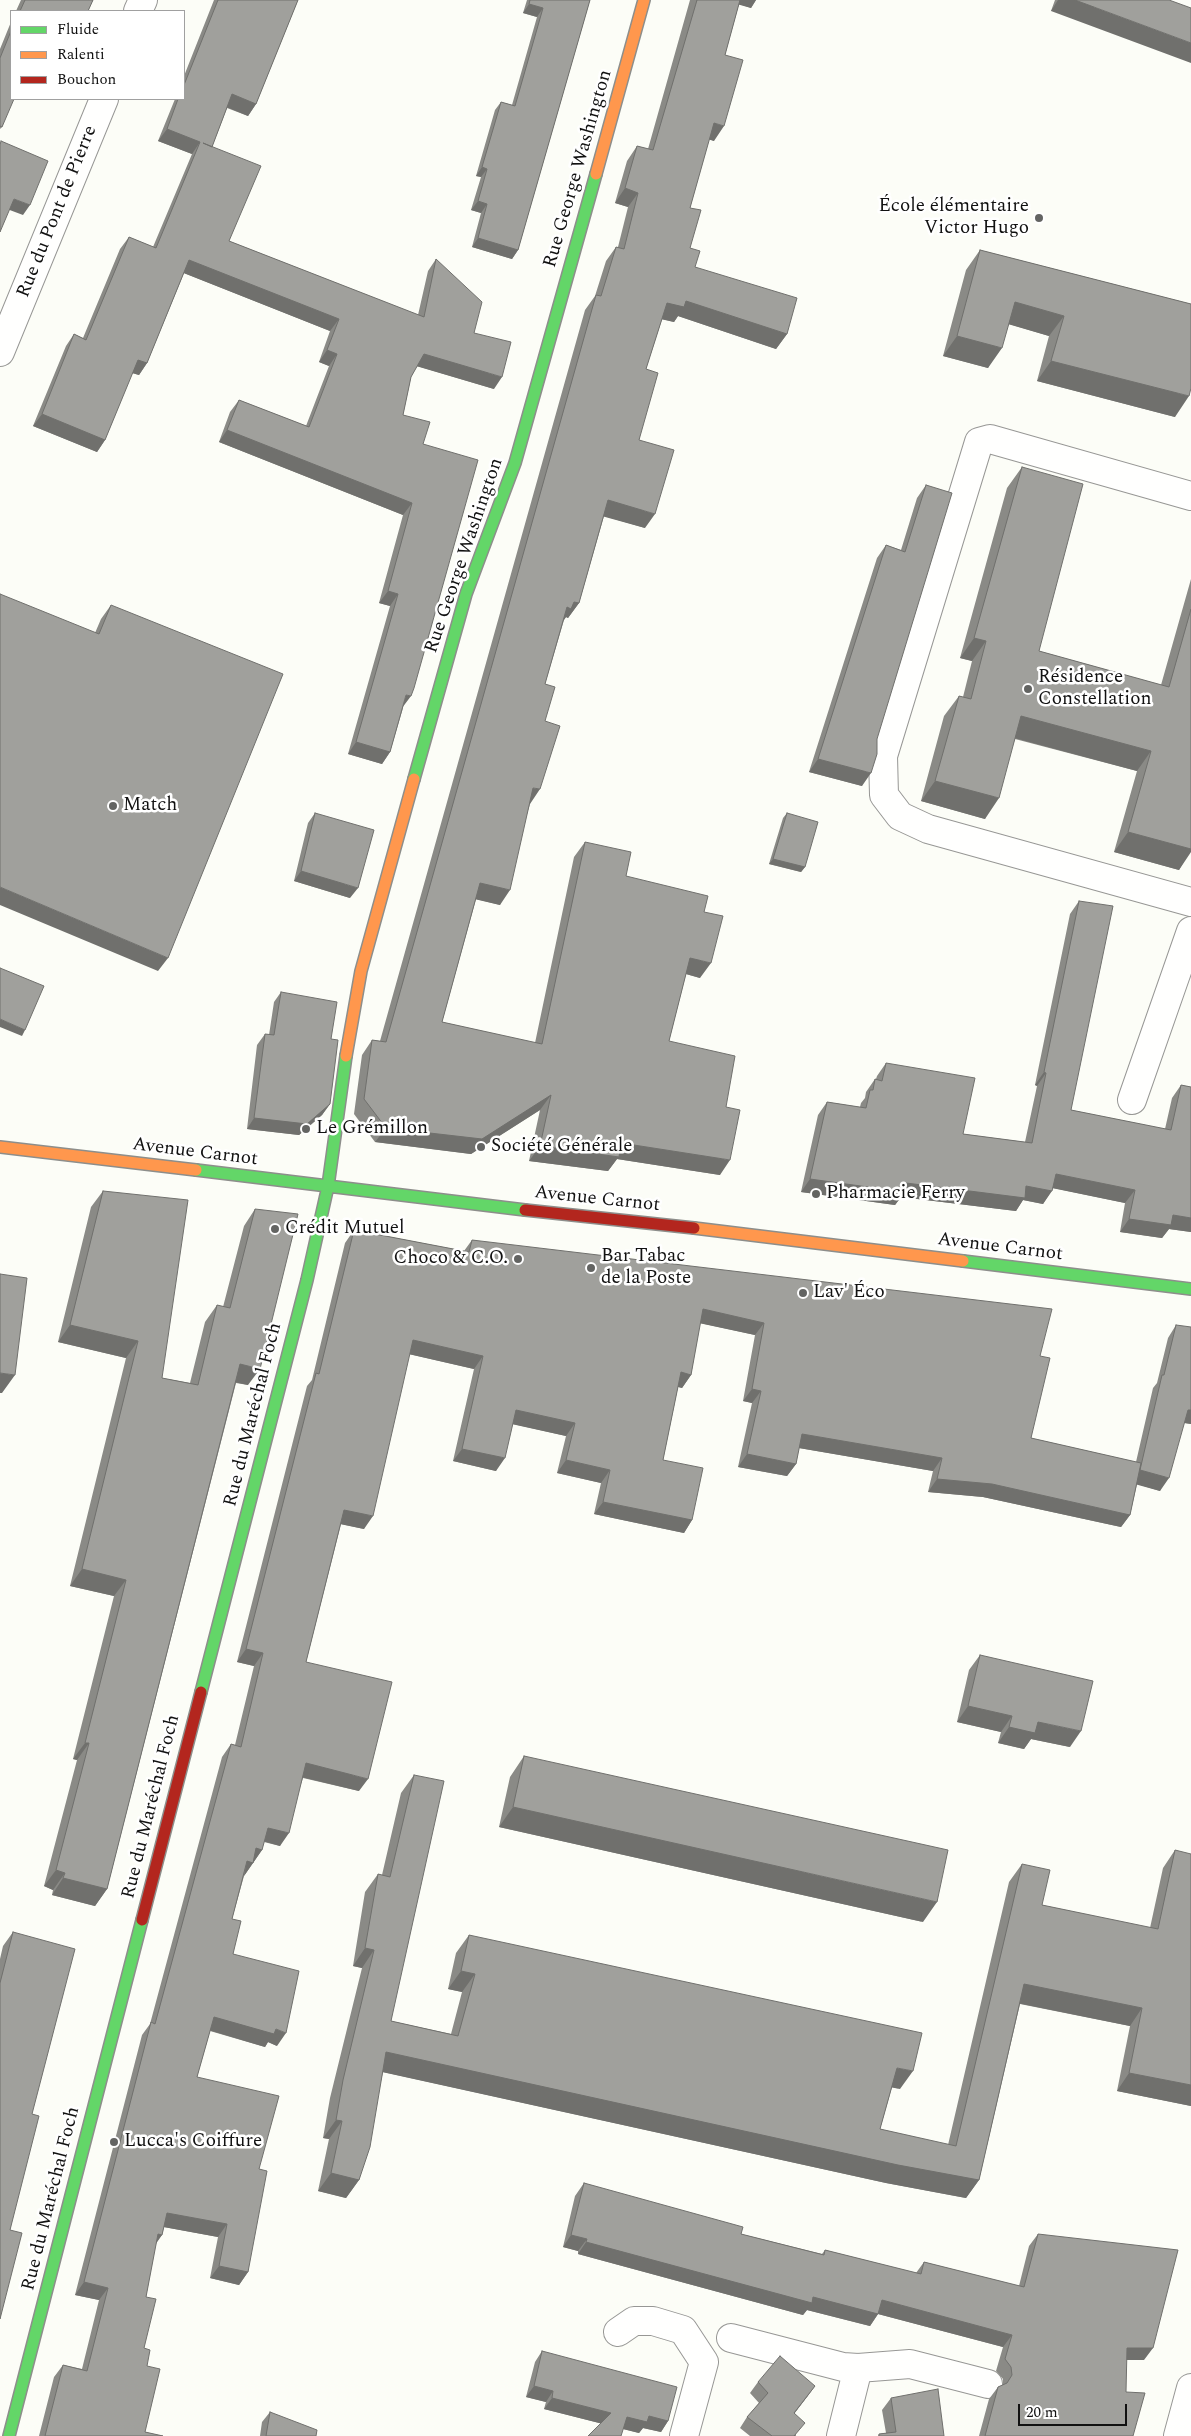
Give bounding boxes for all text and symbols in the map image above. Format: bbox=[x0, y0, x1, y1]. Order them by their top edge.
legend bbox=[10, 10, 185, 100]
text: Fluide bbox=[57, 18, 99, 41]
text: Ralenti bbox=[57, 43, 105, 66]
street label: Rue George Washington bbox=[540, 67, 618, 271]
text: Bouchon bbox=[57, 68, 116, 91]
street label: Rue du Pont de Pierre bbox=[13, 123, 103, 301]
place label: École élémentaire Victor Hugo bbox=[878, 196, 1029, 240]
marker: École élémentaire Victor Hugo bbox=[1033, 212, 1045, 224]
street label: Rue George Washington bbox=[421, 455, 509, 657]
place label: Résidence Constellation bbox=[1038, 667, 1152, 711]
marker: Résidence Constellation bbox=[1022, 683, 1034, 695]
place label: Match bbox=[123, 795, 177, 817]
marker: Match bbox=[107, 800, 119, 812]
place label: Le Grémillon bbox=[316, 1118, 428, 1140]
marker: Le Grémillon bbox=[300, 1123, 312, 1135]
street label: Avenue Carnot bbox=[131, 1134, 259, 1172]
place label: Société Générale bbox=[491, 1136, 632, 1158]
marker: Société Générale bbox=[475, 1141, 487, 1153]
street label: Avenue Carnot bbox=[533, 1182, 661, 1218]
place label: Pharmacie Ferry bbox=[826, 1183, 965, 1205]
marker: Pharmacie Ferry bbox=[810, 1188, 822, 1200]
place label: Crédit Mutuel bbox=[285, 1218, 405, 1240]
marker: Crédit Mutuel bbox=[269, 1223, 281, 1235]
street label: Avenue Carnot bbox=[936, 1229, 1064, 1267]
place label: Bar Tabac de la Poste bbox=[601, 1246, 691, 1290]
place label: Choco & C.O. bbox=[393, 1248, 508, 1270]
marker: Choco & C.O. bbox=[512, 1253, 524, 1265]
marker: Bar Tabac de la Poste bbox=[585, 1262, 597, 1274]
place label: Lav' Éco bbox=[813, 1282, 885, 1304]
marker: Lav' Éco bbox=[797, 1287, 809, 1299]
street label: Rue du Maréchal Foch bbox=[220, 1321, 288, 1509]
street label: Rue du Maréchal Foch bbox=[118, 1713, 186, 1901]
street label: Rue du Maréchal Foch bbox=[18, 2105, 86, 2293]
place label: Lucca's Coiffure bbox=[124, 2131, 262, 2153]
marker: Lucca's Coiffure bbox=[108, 2136, 120, 2148]
scale bar bbox=[1021, 2394, 1130, 2426]
text: 20 m bbox=[1026, 2401, 1058, 2424]

